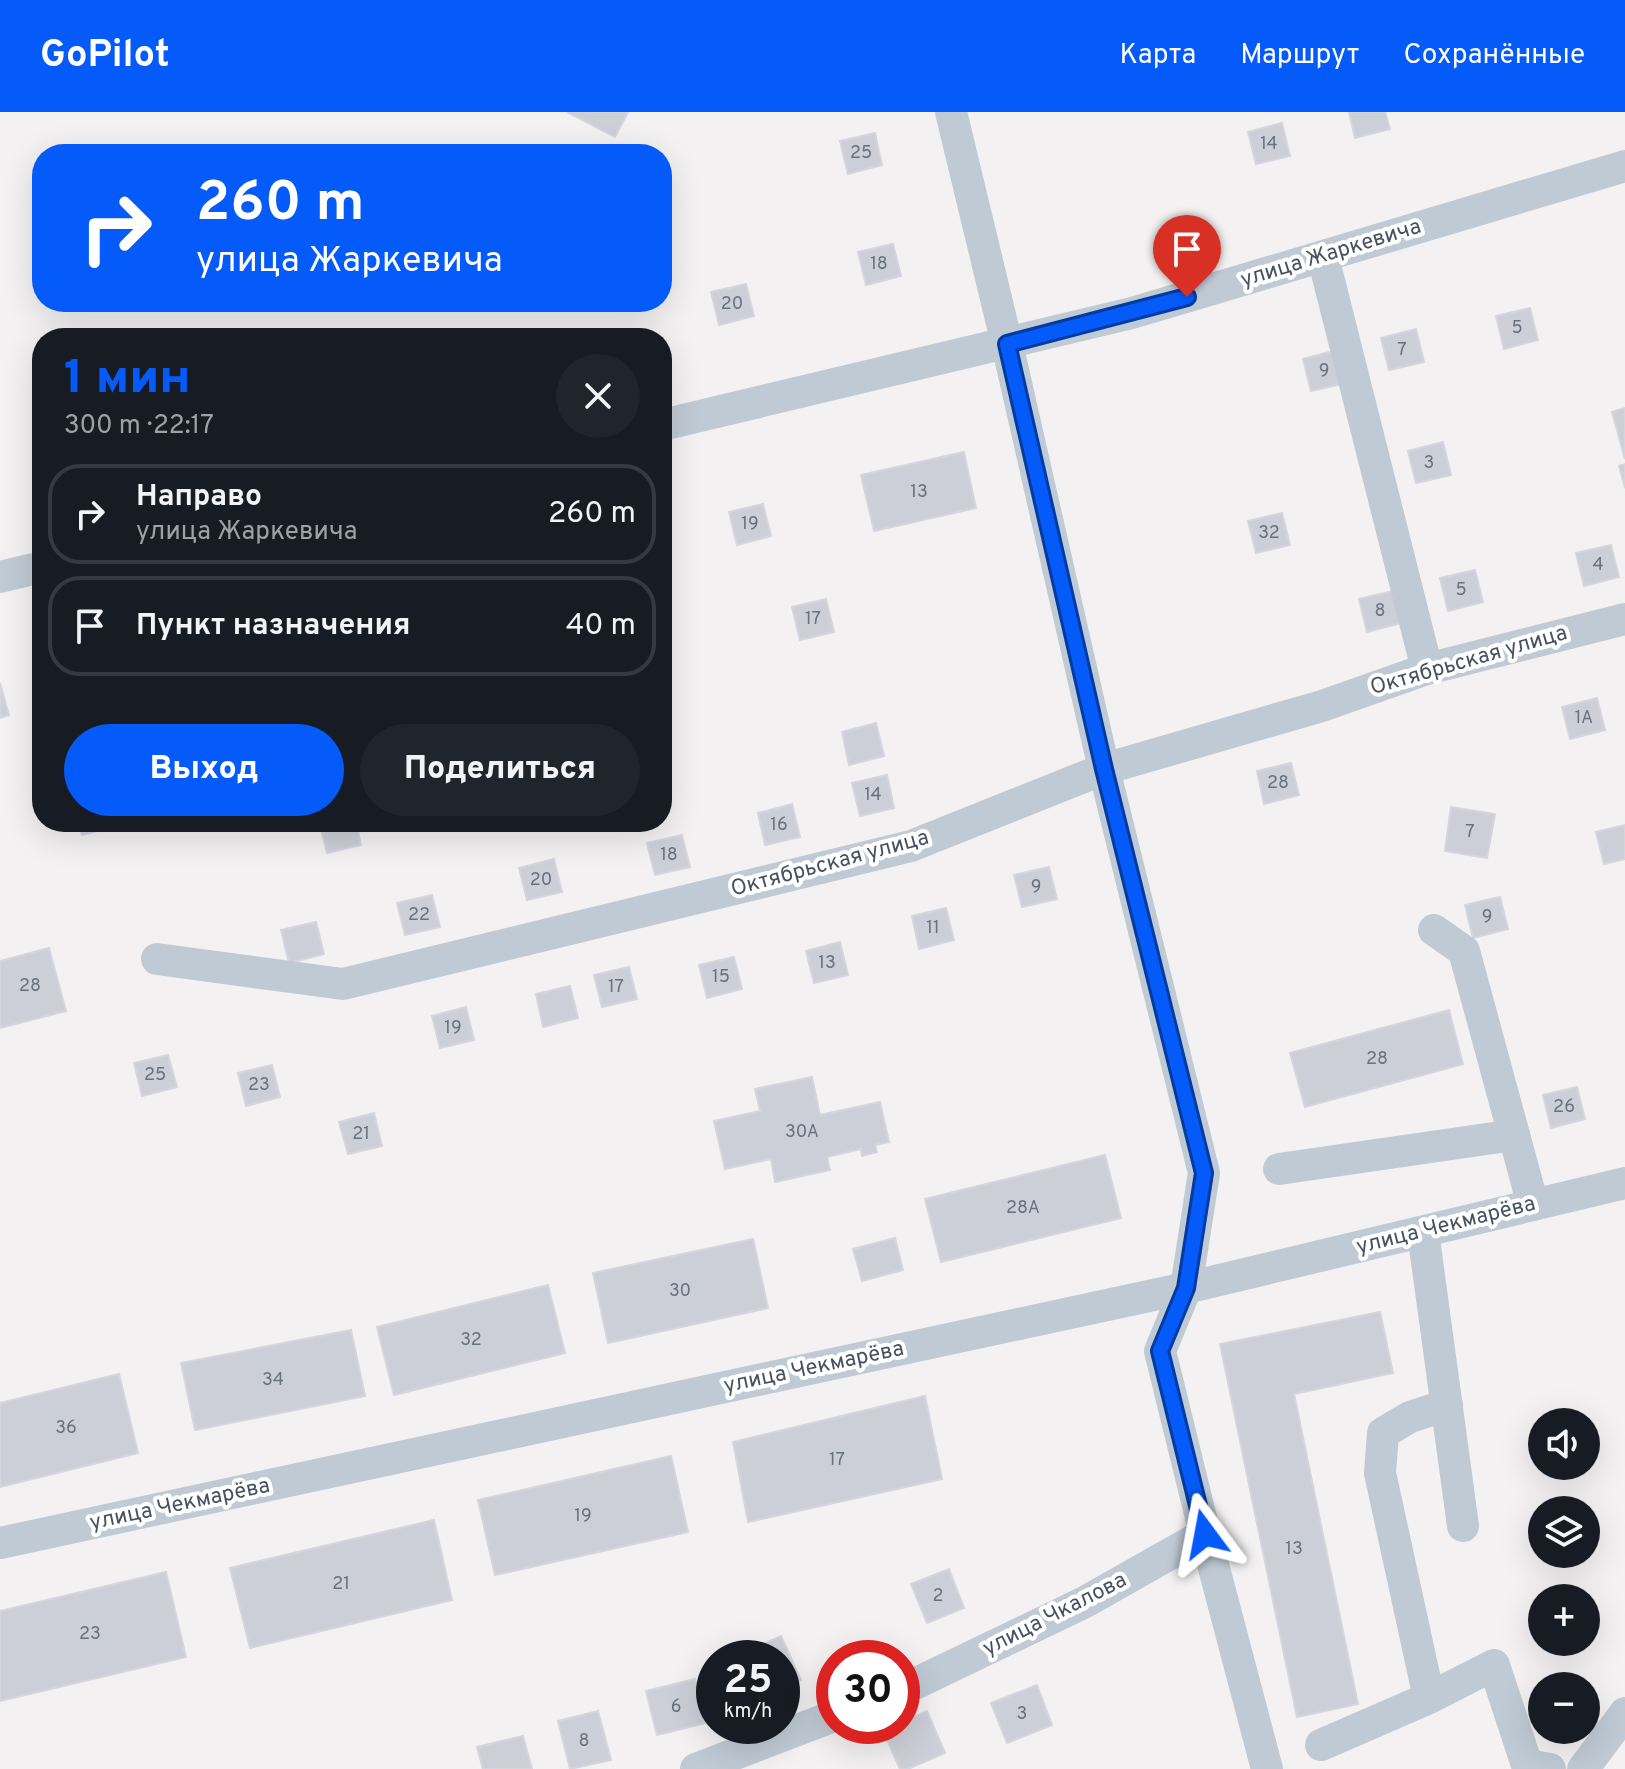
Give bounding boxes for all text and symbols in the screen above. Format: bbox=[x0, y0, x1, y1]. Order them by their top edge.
text: GoPilot bbox=[40, 32, 170, 81]
text: Карта bbox=[1120, 38, 1196, 74]
text: Маршрут bbox=[1240, 38, 1359, 74]
text: Сохранённые bbox=[1403, 38, 1585, 74]
house number: 14 bbox=[1260, 133, 1278, 156]
house number: 25 bbox=[850, 142, 872, 165]
text: 260 m bbox=[196, 170, 365, 240]
icon: right bbox=[64, 176, 168, 280]
street label: улица Жаркевича bbox=[1237, 214, 1425, 294]
pin bbox=[1153, 215, 1221, 297]
icon: arrive bbox=[1165, 227, 1209, 271]
text: улица Жаркевича bbox=[196, 239, 503, 285]
house number: 18 bbox=[870, 253, 888, 276]
house number: 20 bbox=[721, 293, 743, 316]
house number: 5 bbox=[1511, 317, 1523, 340]
house number: 7 bbox=[1397, 339, 1407, 362]
text: 1 мин bbox=[64, 350, 191, 410]
button: close bbox=[556, 354, 640, 438]
house number: 9 bbox=[1319, 360, 1329, 383]
text: 300 m · 22:17 bbox=[64, 410, 214, 443]
house number: 3 bbox=[1424, 452, 1434, 475]
text: Направо bbox=[136, 479, 262, 516]
house number: 13 bbox=[910, 481, 928, 504]
icon: right bbox=[68, 492, 112, 536]
text: 260 m bbox=[548, 496, 636, 533]
house number: 19 bbox=[741, 513, 759, 536]
text: улица Жаркевича bbox=[136, 516, 358, 549]
house number: 32 bbox=[1258, 522, 1280, 545]
house number: 4 bbox=[1592, 554, 1604, 577]
house number: 5 bbox=[1455, 579, 1467, 602]
house number: 8 bbox=[1375, 600, 1386, 623]
icon: arrive bbox=[68, 604, 112, 648]
text: Пункт назначения bbox=[136, 608, 410, 645]
text: 40 m bbox=[566, 608, 636, 645]
house number: 17 bbox=[805, 608, 821, 631]
street label: Октябрьская улица bbox=[1367, 620, 1571, 702]
house number: 1А bbox=[1575, 707, 1593, 730]
button: Выход bbox=[64, 724, 344, 816]
button: Поделиться bbox=[360, 724, 640, 816]
house number: 28 bbox=[1267, 772, 1289, 795]
house number: 14 bbox=[864, 784, 882, 807]
house number: 16 bbox=[770, 814, 788, 837]
house number: 7 bbox=[1465, 821, 1475, 844]
street label: Октябрьская улица bbox=[728, 825, 932, 903]
house number: 18 bbox=[660, 844, 678, 867]
house number: 20 bbox=[530, 869, 552, 892]
house number: 9 bbox=[1031, 876, 1041, 899]
house number: 22 bbox=[408, 904, 430, 927]
house number: 9 bbox=[1482, 906, 1492, 929]
house number: 11 bbox=[926, 917, 940, 940]
house number: 13 bbox=[818, 952, 836, 975]
house number: 15 bbox=[712, 966, 730, 989]
house number: 28 bbox=[19, 975, 41, 998]
house number: 17 bbox=[608, 976, 624, 999]
house number: 19 bbox=[444, 1017, 462, 1040]
house number: 28 bbox=[1366, 1048, 1388, 1071]
house number: 25 bbox=[144, 1064, 166, 1087]
house number: 23 bbox=[248, 1074, 270, 1097]
house number: 26 bbox=[1553, 1096, 1575, 1119]
house number: 30А bbox=[785, 1121, 819, 1144]
house number: 21 bbox=[352, 1123, 370, 1146]
street label: улица Чекмарёва bbox=[1354, 1191, 1538, 1261]
house number: 28А bbox=[1006, 1197, 1040, 1220]
house number: 30 bbox=[669, 1280, 691, 1303]
house number: 32 bbox=[460, 1329, 482, 1352]
street label: улица Чекмарёва bbox=[721, 1336, 907, 1400]
house number: 34 bbox=[262, 1369, 284, 1392]
map controls bbox=[1528, 1408, 1600, 1744]
button: sound bbox=[1528, 1408, 1600, 1480]
house number: 36 bbox=[55, 1417, 77, 1440]
house number: 17 bbox=[829, 1449, 845, 1472]
street label: улица Чекмарёва bbox=[87, 1473, 273, 1537]
position arrow bbox=[1163, 1492, 1247, 1576]
button: layers bbox=[1528, 1496, 1600, 1568]
house number: 19 bbox=[574, 1505, 592, 1528]
house number: 13 bbox=[1285, 1538, 1303, 1561]
street label: улица Чкалова bbox=[979, 1567, 1131, 1663]
house number: 21 bbox=[332, 1573, 350, 1596]
button: + bbox=[1528, 1584, 1600, 1656]
house number: 2 bbox=[932, 1585, 944, 1608]
house number: 23 bbox=[79, 1623, 101, 1646]
speed limit sign: 30 bbox=[816, 1640, 920, 1744]
text: 25 bbox=[724, 1657, 772, 1707]
button: − bbox=[1528, 1672, 1600, 1744]
house number: 6 bbox=[671, 1696, 681, 1719]
text: km/h bbox=[724, 1699, 772, 1725]
house number: 3 bbox=[1017, 1703, 1027, 1726]
house number: 8 bbox=[579, 1730, 590, 1753]

